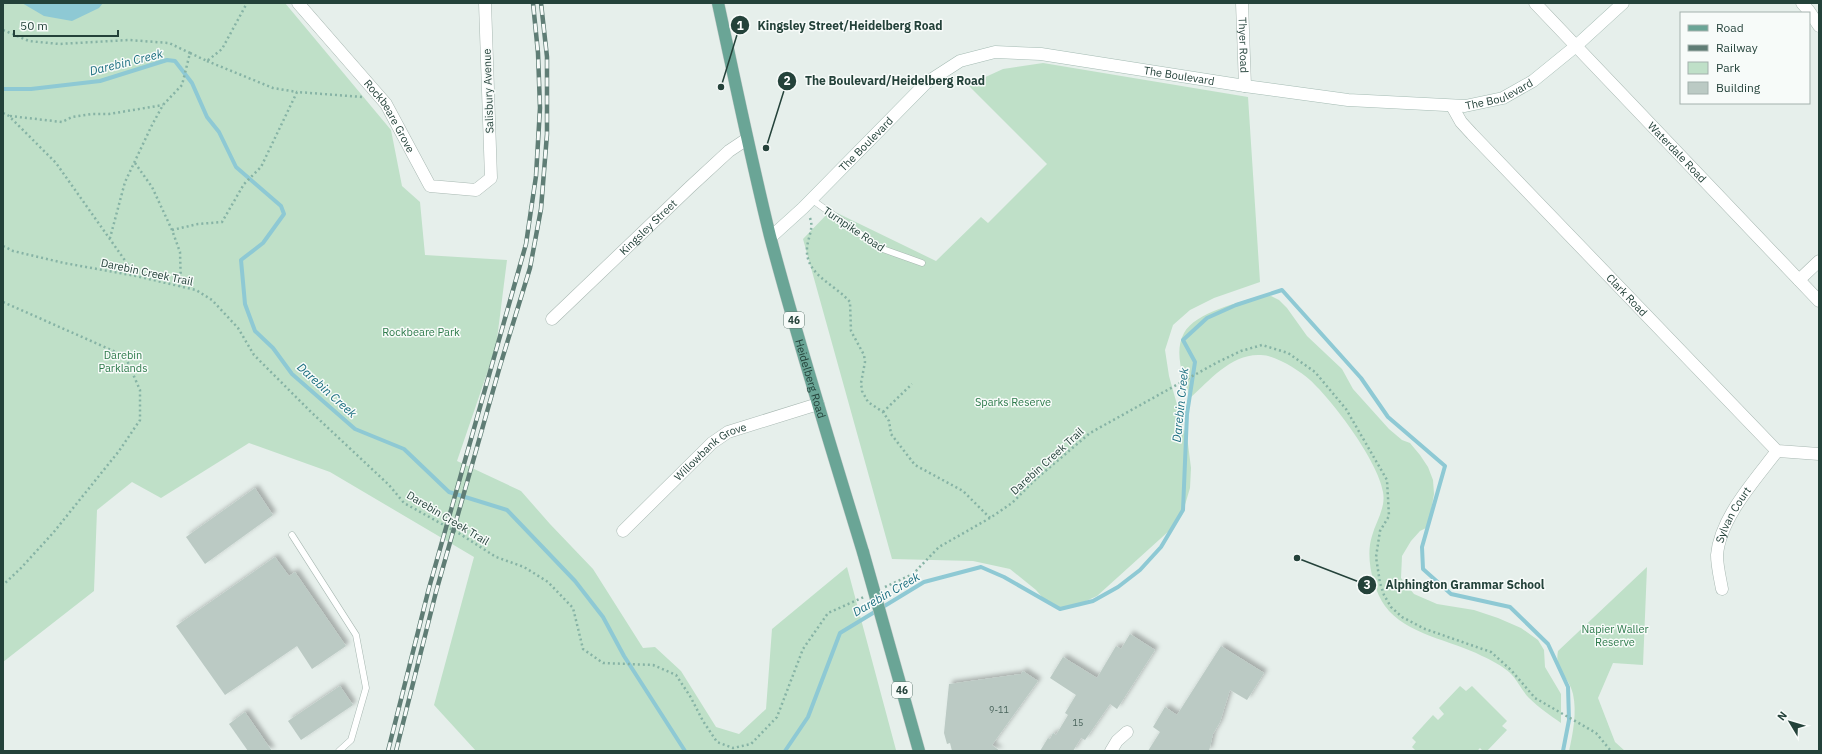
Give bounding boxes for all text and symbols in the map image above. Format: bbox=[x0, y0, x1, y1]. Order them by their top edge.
scale bar bbox=[14, 12, 118, 38]
legend bbox=[1680, 12, 1810, 104]
callout: Kingsley Street/Heidelberg Road bbox=[730, 13, 951, 37]
street label: Thyer Road bbox=[1236, 17, 1252, 73]
text: 50 m bbox=[20, 18, 48, 33]
text: 1 bbox=[736, 18, 744, 33]
text: Kingsley Street/Heidelberg Road bbox=[757, 18, 943, 33]
text: Road bbox=[1716, 20, 1744, 35]
text: Railway bbox=[1716, 40, 1758, 55]
water label: Darebin Creek bbox=[88, 45, 165, 78]
street label: Salisbury Avenue bbox=[480, 48, 496, 134]
text: Park bbox=[1716, 60, 1741, 75]
street label: The Boulevard bbox=[1143, 63, 1215, 88]
callout: The Boulevard/Heidelberg Road bbox=[777, 69, 993, 93]
text: 2 bbox=[783, 73, 791, 88]
text: The Boulevard/Heidelberg Road bbox=[805, 73, 985, 88]
street label: The Boulevard bbox=[1464, 76, 1535, 113]
street label: Rockbeare Grove bbox=[361, 77, 418, 155]
text: Building bbox=[1716, 80, 1761, 95]
street label: The Boulevard bbox=[836, 114, 896, 174]
street label: Waterdale Road bbox=[1645, 119, 1709, 185]
street label: Kingsley Street bbox=[616, 196, 680, 258]
street label: Turnpike Road bbox=[821, 203, 887, 255]
street label: Darebin Creek Trail bbox=[100, 255, 194, 289]
street label: Clark Road bbox=[1603, 271, 1650, 319]
road number: 46 bbox=[784, 312, 804, 328]
park label: Rockbeare Park bbox=[382, 325, 460, 339]
street label: Heidelberg Road bbox=[792, 337, 829, 420]
park label: Darebin Parklands bbox=[98, 348, 148, 375]
water label: Darebin Creek bbox=[294, 359, 360, 421]
water label: Darebin Creek bbox=[1169, 366, 1191, 443]
park label: Sparks Reserve bbox=[975, 395, 1051, 409]
street label: Willowbank Grove bbox=[671, 420, 748, 484]
street label: Darebin Creek Trail bbox=[1007, 424, 1087, 498]
street label: Sylvan Court bbox=[1712, 484, 1754, 545]
street label: Darebin Creek Trail bbox=[404, 488, 492, 548]
water label: Darebin Creek bbox=[850, 568, 923, 619]
callout: Alphington Grammar School bbox=[1357, 573, 1552, 597]
text: 3 bbox=[1363, 577, 1371, 592]
text: Alphington Grammar School bbox=[1386, 577, 1545, 592]
park label: Napier Waller Reserve bbox=[1581, 622, 1649, 649]
road number: 46 bbox=[892, 682, 912, 698]
north arrow bbox=[1770, 702, 1810, 742]
house number: 9-11 bbox=[989, 704, 1009, 715]
text: N bbox=[1774, 708, 1790, 723]
house number: 15 bbox=[1073, 717, 1083, 728]

